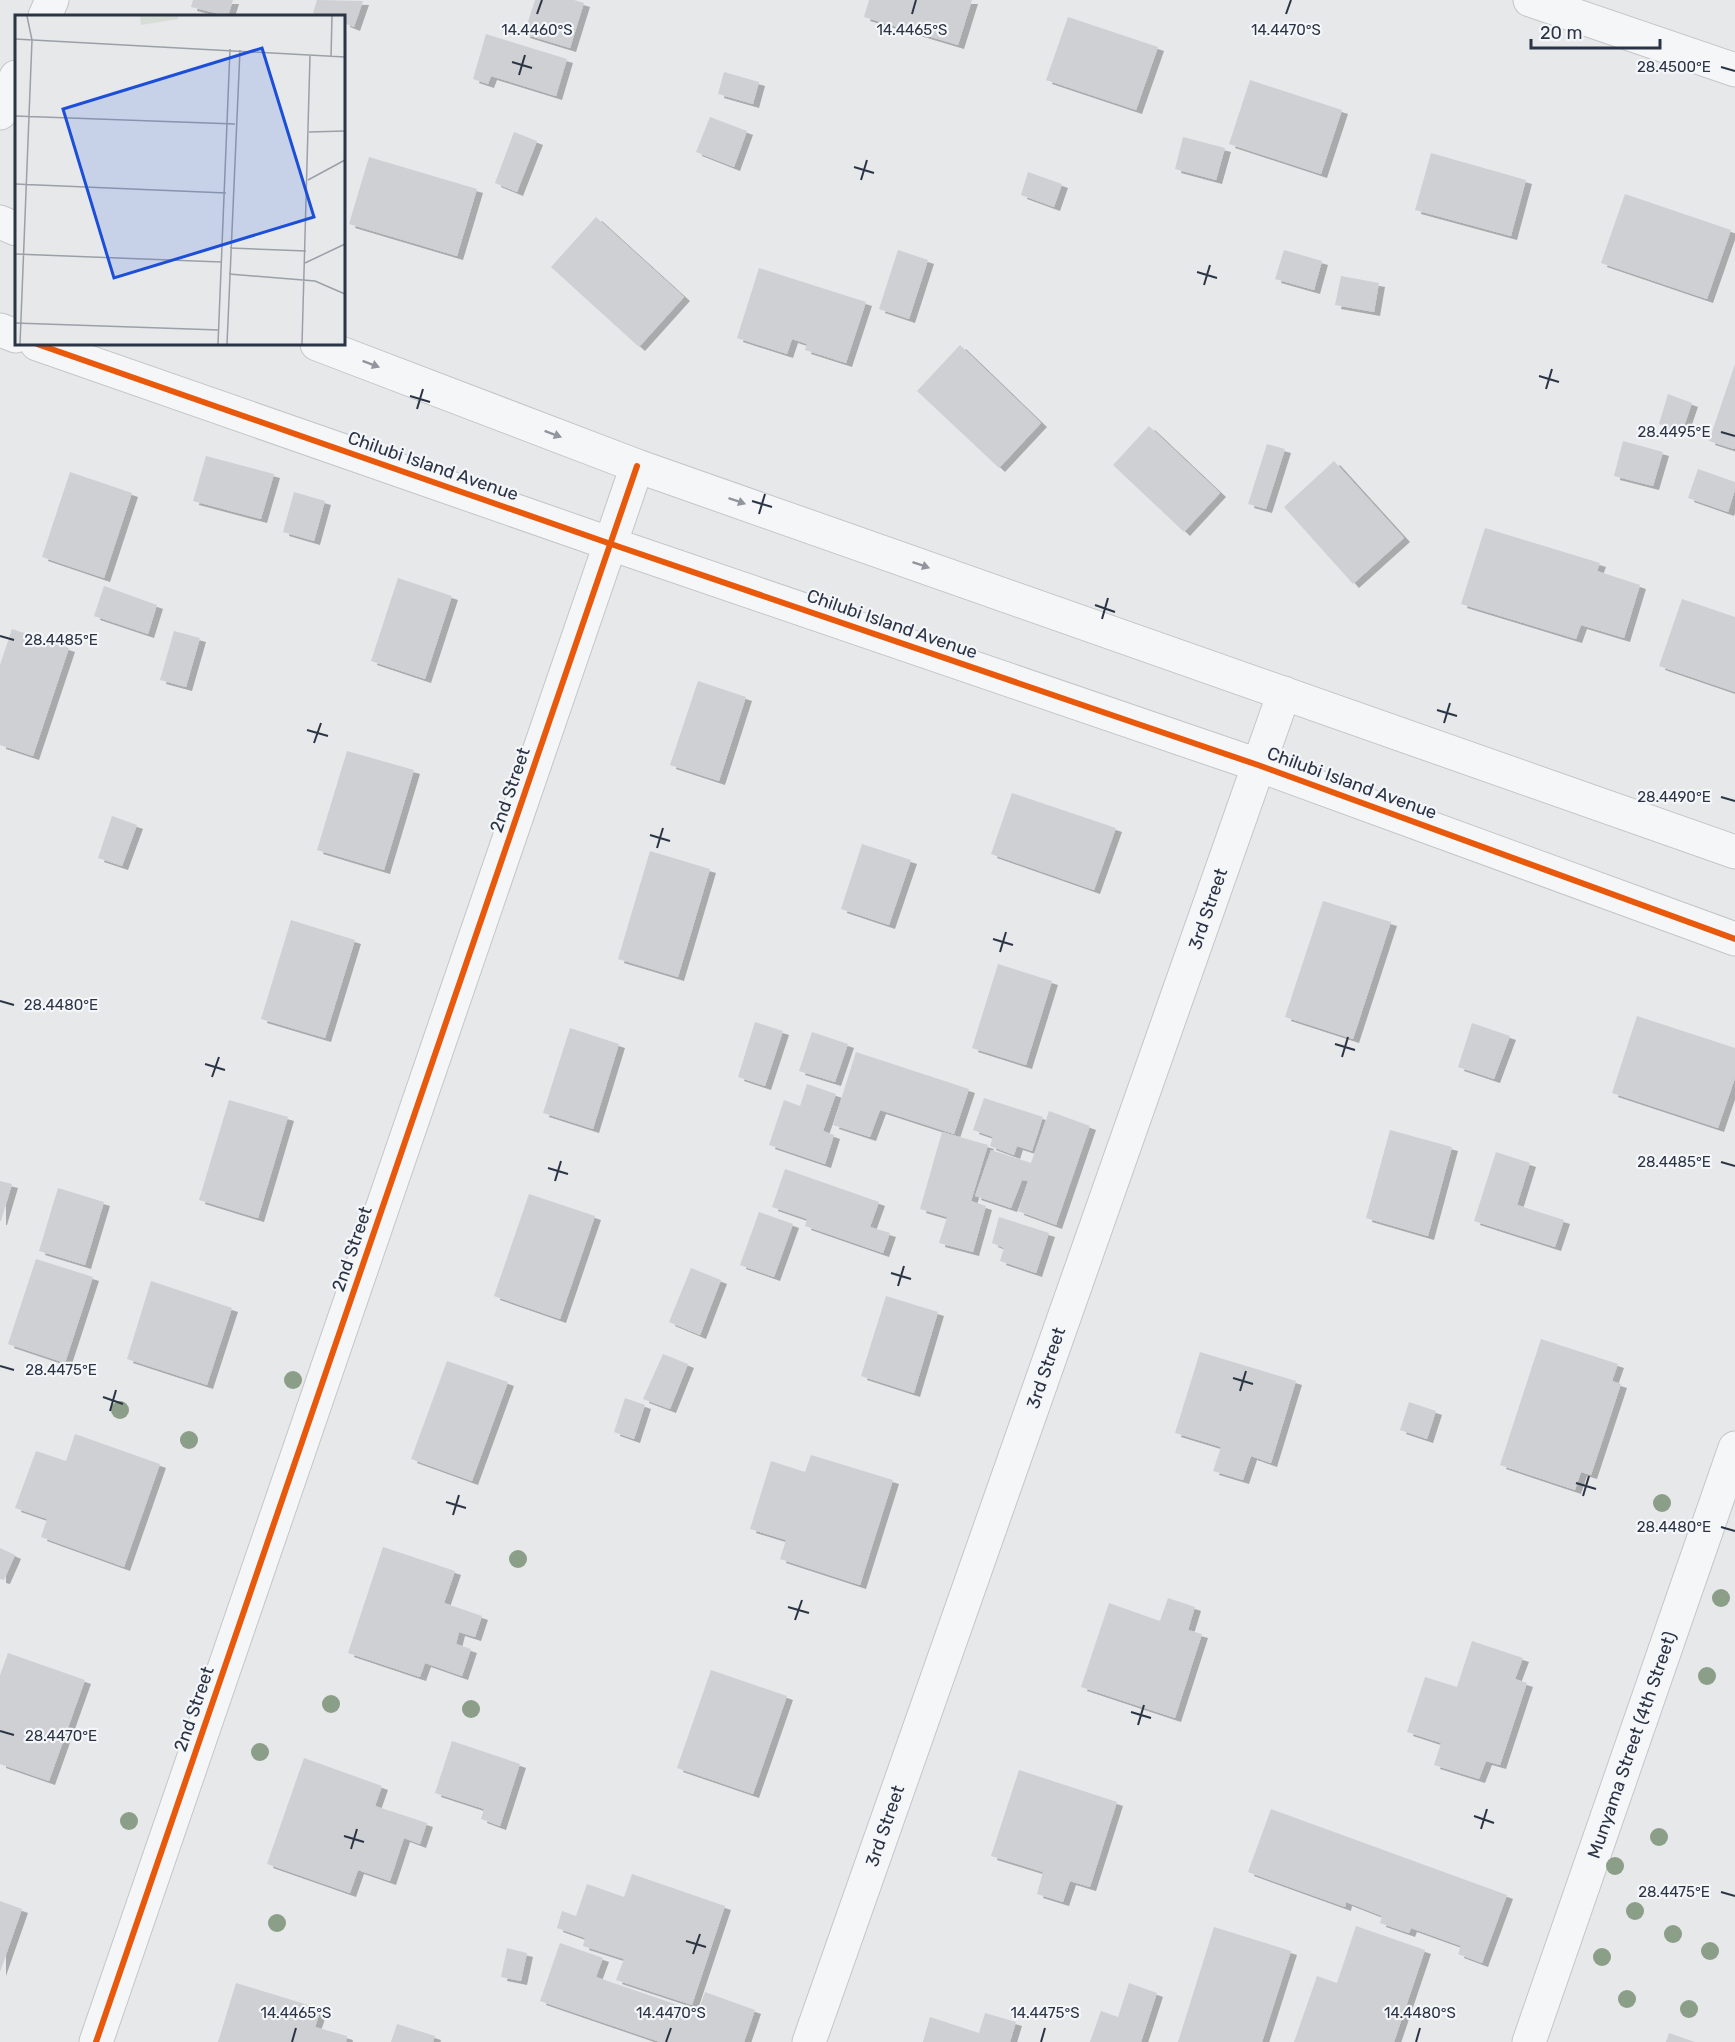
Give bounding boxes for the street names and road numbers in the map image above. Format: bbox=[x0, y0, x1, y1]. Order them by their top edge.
street label: Chilubi Island Avenue bbox=[345, 426, 521, 506]
street label: Chilubi Island Avenue bbox=[804, 584, 980, 664]
street label: Chilubi Island Avenue bbox=[1264, 742, 1440, 824]
street label: 2nd Street bbox=[485, 745, 535, 835]
street label: 3rd Street bbox=[1184, 865, 1232, 953]
street label: 2nd Street bbox=[327, 1204, 377, 1294]
street label: 3rd Street bbox=[1022, 1324, 1070, 1412]
street label: Munyama Street (4th Street) bbox=[1583, 1629, 1681, 1861]
street label: 2nd Street bbox=[169, 1664, 219, 1754]
street label: 3rd Street bbox=[861, 1782, 909, 1870]

